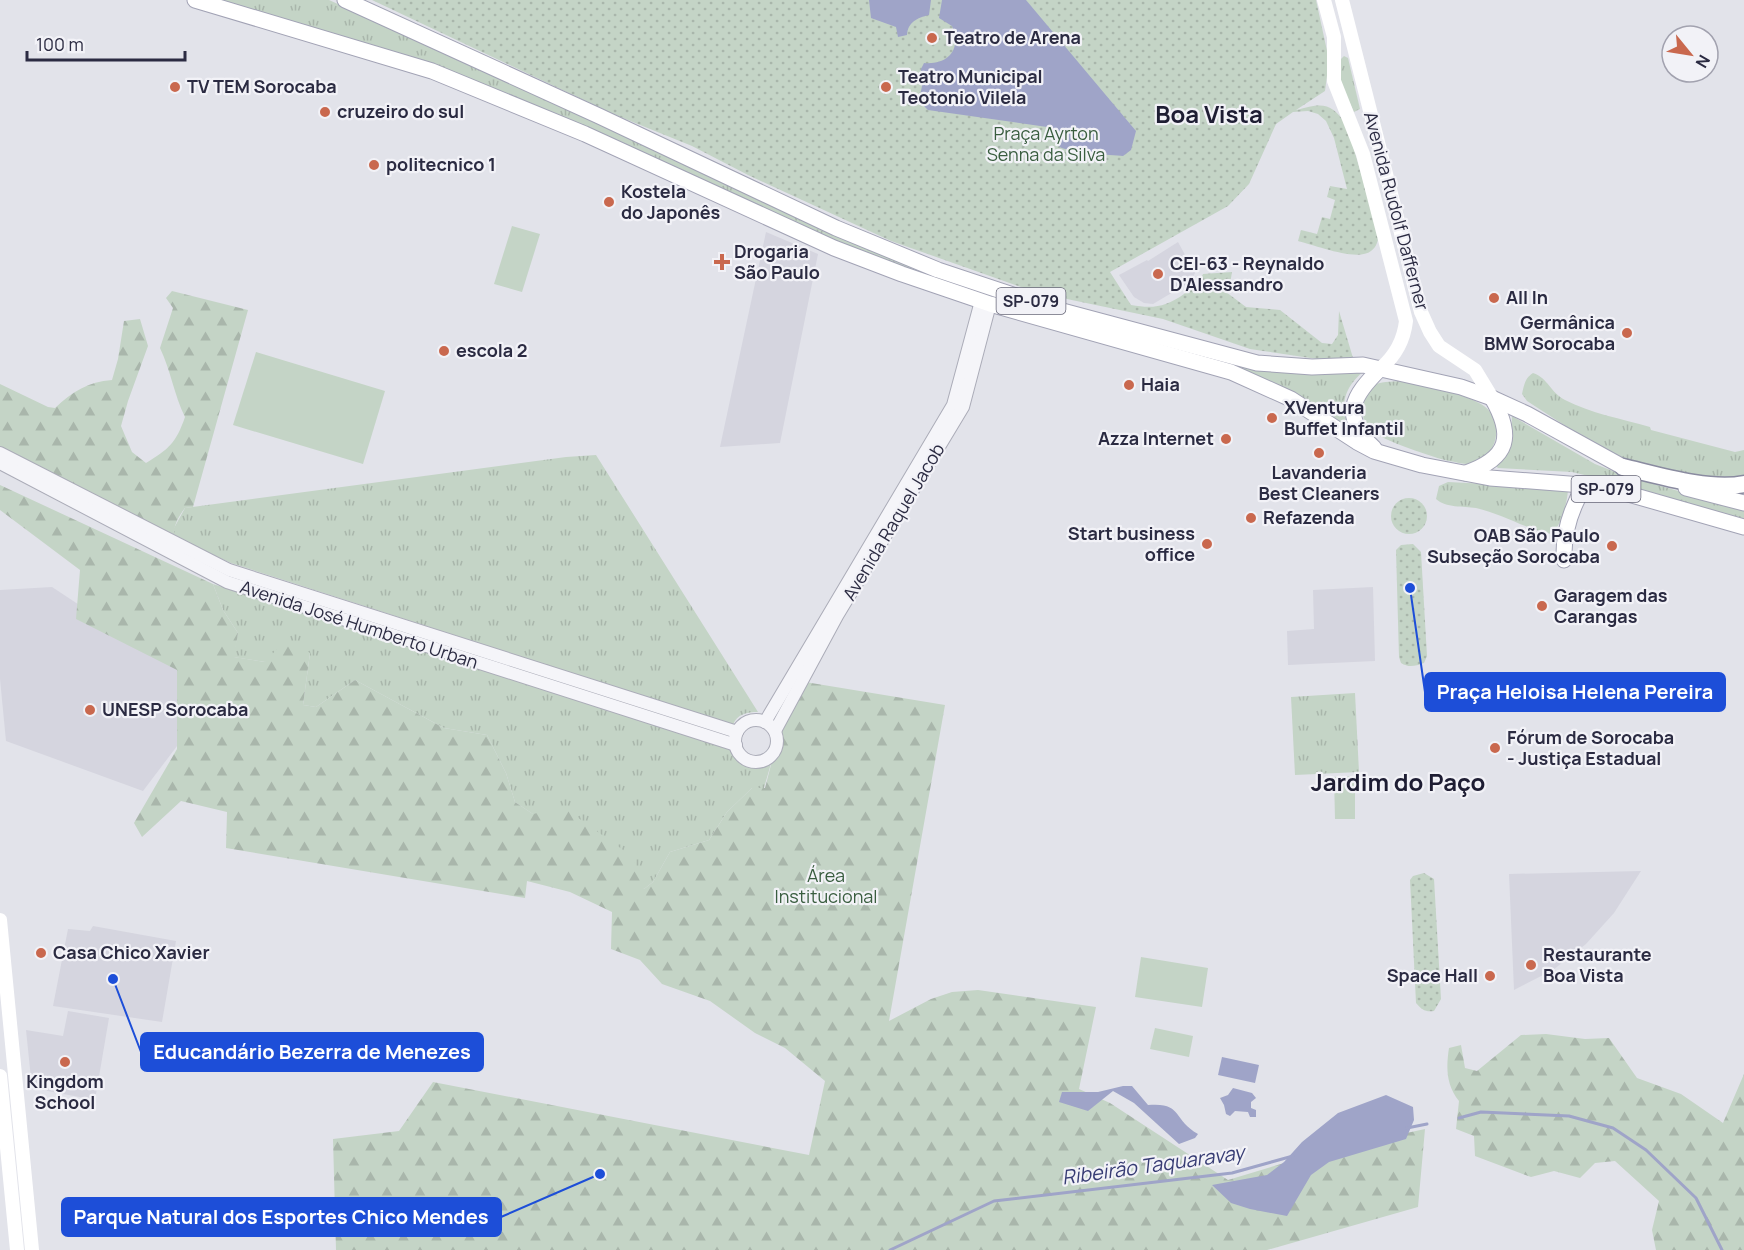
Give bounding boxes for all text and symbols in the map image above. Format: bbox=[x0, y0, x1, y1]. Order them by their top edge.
scale bar bbox=[27, 24, 184, 62]
north arrow bbox=[1660, 24, 1720, 84]
place label: Teatro de Arena bbox=[944, 25, 1081, 49]
marker: Teatro de Arena bbox=[925, 31, 939, 45]
text: 100 m bbox=[36, 32, 84, 56]
text: N bbox=[1691, 51, 1715, 72]
place label: Teatro Municipal Teotonio Vilela bbox=[898, 64, 1043, 109]
place label: TV TEM Sorocaba bbox=[187, 74, 337, 98]
marker: TV TEM Sorocaba bbox=[168, 80, 182, 94]
marker: Teatro Municipal Teotonio Vilela bbox=[879, 80, 893, 94]
district label: Boa Vista bbox=[1155, 97, 1263, 130]
place label: cruzeiro do sul bbox=[337, 99, 464, 123]
marker: cruzeiro do sul bbox=[318, 105, 332, 119]
street label: Avenida Rudolf Dafferner bbox=[1359, 109, 1435, 313]
park label: Praça Ayrton Senna da Silva bbox=[987, 121, 1105, 166]
place label: politecnico 1 bbox=[386, 152, 496, 176]
marker: politecnico 1 bbox=[367, 158, 381, 172]
place label: Kostela do Japonês bbox=[621, 179, 721, 224]
marker: Kostela do Japonês bbox=[602, 195, 616, 209]
place label: Drogaria São Paulo bbox=[734, 239, 820, 284]
place label: CEI-63 - Reynaldo D'Alessandro bbox=[1170, 251, 1324, 296]
marker: Drogaria São Paulo bbox=[715, 255, 729, 269]
marker: CEI-63 - Reynaldo D'Alessandro bbox=[1151, 267, 1165, 281]
place label: All In bbox=[1506, 285, 1548, 309]
road number: SP-079 bbox=[996, 288, 1066, 314]
marker: All In bbox=[1487, 291, 1501, 305]
place label: Germânica BMW Sorocaba bbox=[1484, 310, 1615, 355]
marker: Germânica BMW Sorocaba bbox=[1620, 326, 1634, 340]
place label: escola 2 bbox=[456, 338, 528, 362]
marker: escola 2 bbox=[437, 344, 451, 358]
place label: Haia bbox=[1141, 372, 1180, 396]
marker: Haia bbox=[1122, 378, 1136, 392]
place label: XVentura Buffet Infantil bbox=[1284, 395, 1404, 440]
marker: XVentura Buffet Infantil bbox=[1265, 411, 1279, 425]
place label: Azza Internet bbox=[1098, 426, 1214, 450]
marker: Azza Internet bbox=[1219, 432, 1233, 446]
street label: Avenida Raquel Jacob bbox=[837, 438, 950, 604]
marker: Lavanderia Best Cleaners bbox=[1312, 446, 1326, 460]
place label: Lavanderia Best Cleaners bbox=[1258, 460, 1380, 505]
road number: SP-079 bbox=[1572, 476, 1640, 502]
place label: Refazenda bbox=[1263, 505, 1355, 529]
marker: Refazenda bbox=[1244, 511, 1258, 525]
place label: Start business office bbox=[1068, 521, 1195, 566]
place label: OAB São Paulo Subseção Sorocaba bbox=[1427, 523, 1600, 568]
marker: Start business office bbox=[1200, 537, 1214, 551]
marker: OAB São Paulo Subseção Sorocaba bbox=[1605, 539, 1619, 553]
street label: Avenida José Humberto Urban bbox=[237, 574, 481, 674]
place label: Garagem das Carangas bbox=[1554, 583, 1668, 628]
marker: Garagem das Carangas bbox=[1535, 599, 1549, 613]
callout: Praça Heloisa Helena Pereira bbox=[1425, 673, 1725, 711]
text: Praça Heloisa Helena Pereira bbox=[1437, 678, 1713, 705]
place label: UNESP Sorocaba bbox=[102, 697, 248, 721]
marker: UNESP Sorocaba bbox=[83, 703, 97, 717]
place label: Fórum de Sorocaba - Justiça Estadual bbox=[1507, 725, 1674, 770]
marker: Fórum de Sorocaba - Justiça Estadual bbox=[1488, 741, 1502, 755]
district label: Jardim do Paço bbox=[1311, 765, 1485, 798]
park label: Área Institucional bbox=[774, 863, 878, 908]
place label: Casa Chico Xavier bbox=[53, 940, 210, 964]
place label: Restaurante Boa Vista bbox=[1543, 942, 1652, 987]
marker: Casa Chico Xavier bbox=[34, 946, 48, 960]
marker: Restaurante Boa Vista bbox=[1524, 958, 1538, 972]
place label: Space Hall bbox=[1387, 963, 1478, 987]
marker: Space Hall bbox=[1483, 969, 1497, 983]
callout: Educandário Bezerra de Menezes bbox=[141, 1033, 483, 1071]
text: Educandário Bezerra de Menezes bbox=[153, 1038, 471, 1065]
marker: Kingdom School bbox=[58, 1055, 72, 1069]
place label: Kingdom School bbox=[26, 1069, 104, 1114]
water label: Ribeirão Taquaravay bbox=[1060, 1138, 1248, 1191]
callout: Parque Natural dos Esportes Chico Mendes bbox=[62, 1198, 501, 1236]
text: Parque Natural dos Esportes Chico Mendes bbox=[73, 1203, 489, 1230]

